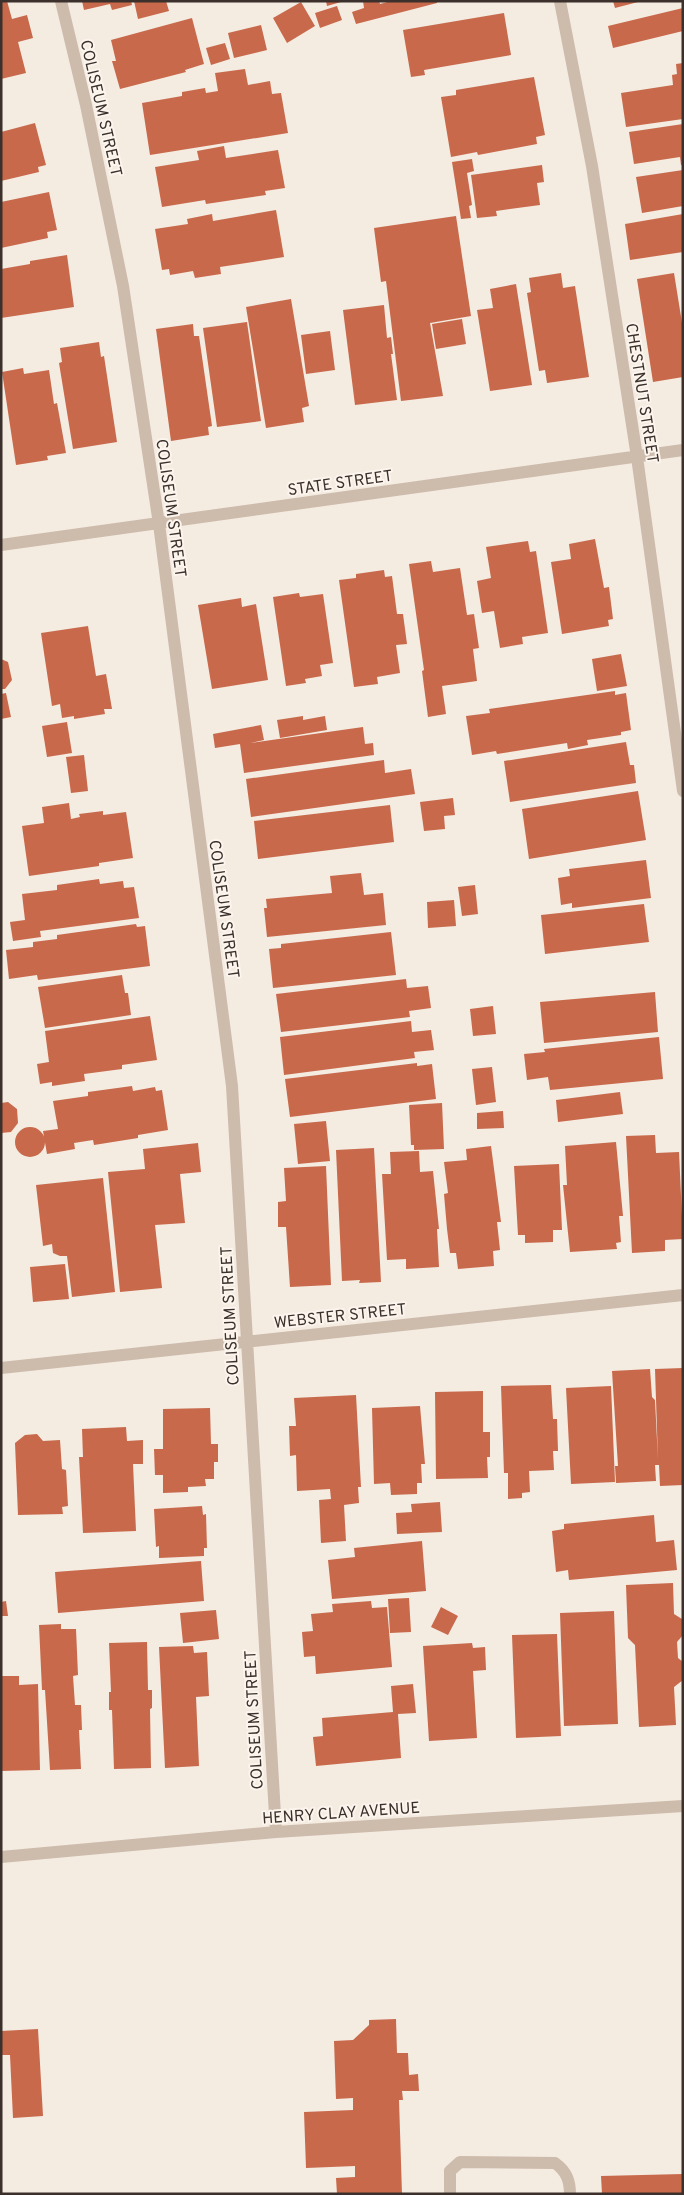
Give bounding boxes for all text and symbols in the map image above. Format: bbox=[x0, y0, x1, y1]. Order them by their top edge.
street label: COLISEUM STREET bbox=[75, 38, 125, 179]
street label: CHESTNUT STREET bbox=[620, 322, 662, 465]
street label: COLISEUM STREET bbox=[150, 438, 190, 579]
street label: STATE STREET bbox=[286, 467, 394, 501]
street label: COLISEUM STREET bbox=[203, 839, 243, 980]
street label: COLISEUM STREET bbox=[217, 1246, 245, 1386]
street label: WEBSTER STREET bbox=[273, 1300, 408, 1334]
street label: COLISEUM STREET bbox=[241, 1650, 269, 1790]
street label: HENRY CLAY AVENUE bbox=[262, 1799, 421, 1829]

